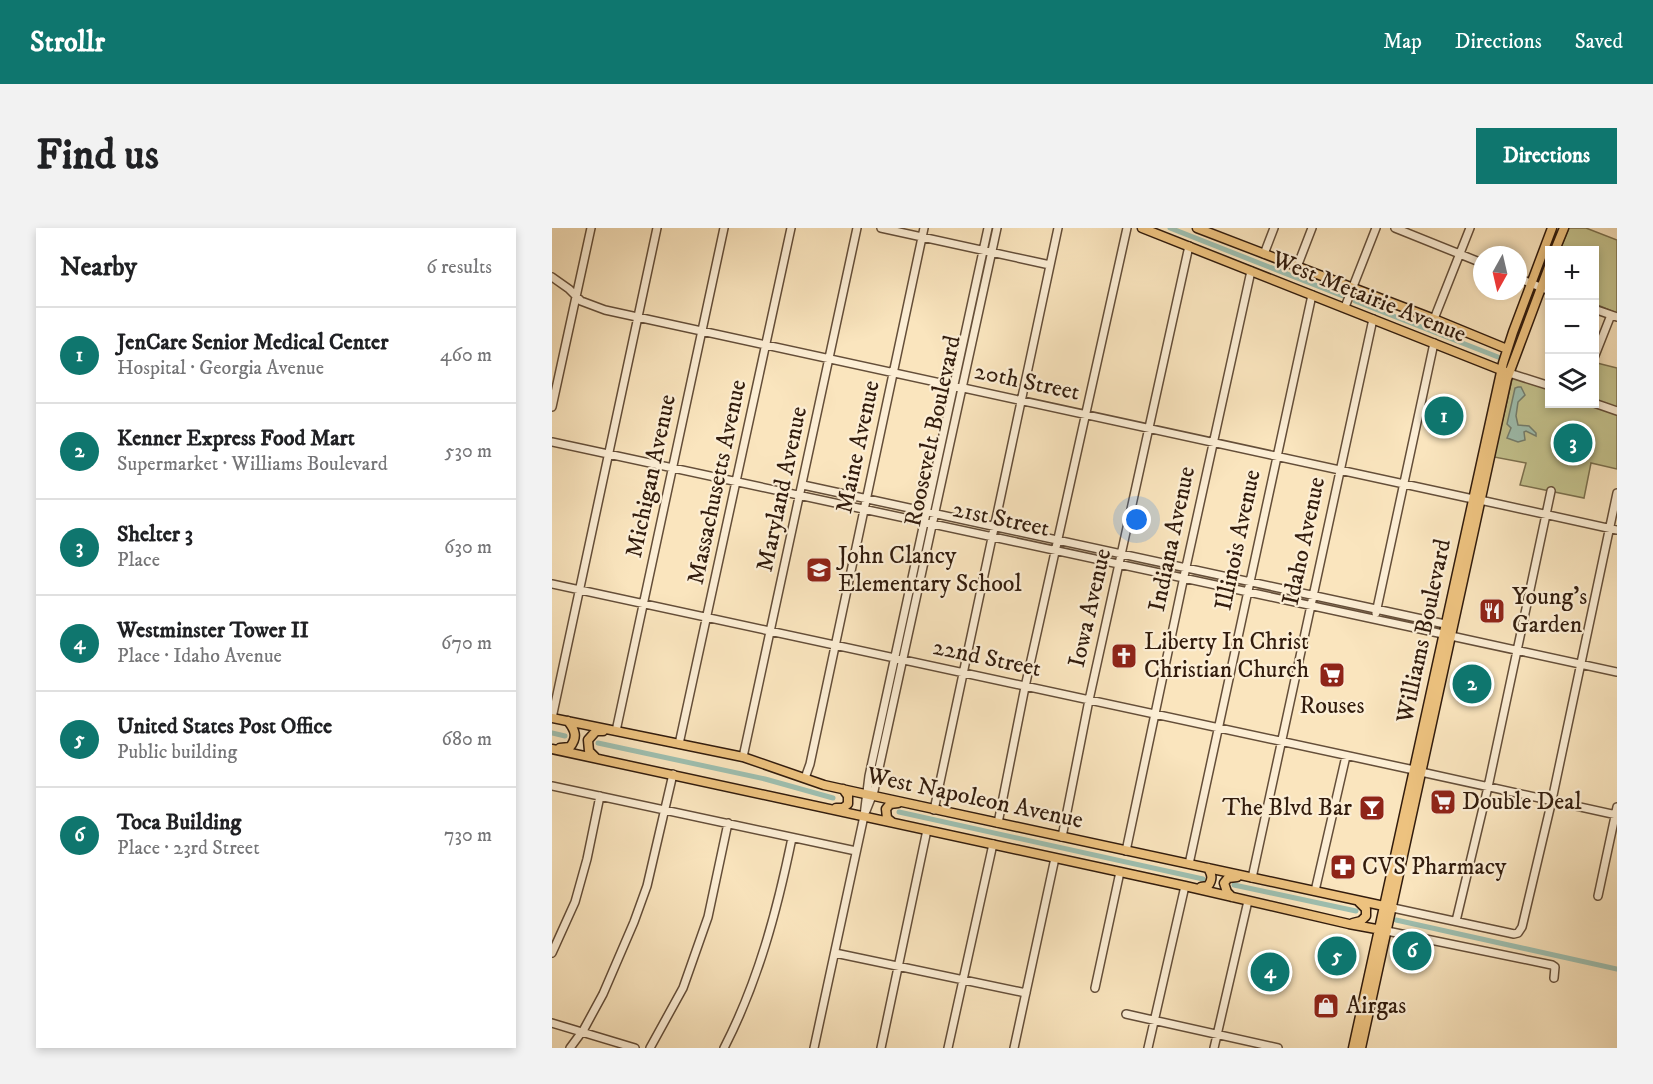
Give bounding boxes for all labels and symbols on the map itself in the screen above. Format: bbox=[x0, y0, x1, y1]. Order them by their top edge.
street label: West Metairie Avenue bbox=[1267, 244, 1470, 350]
north arrow bbox=[1473, 246, 1527, 300]
street label: Roosevelt Boulevard bbox=[898, 333, 968, 529]
street label: 20th Street bbox=[972, 356, 1083, 408]
street label: Massachusetts Avenue bbox=[681, 377, 753, 587]
street label: Maine Avenue bbox=[829, 378, 887, 516]
street label: Michigan Avenue bbox=[619, 392, 683, 560]
pin: 1 bbox=[1424, 394, 1464, 438]
street label: Maryland Avenue bbox=[750, 404, 814, 574]
pin: 3 bbox=[1554, 420, 1592, 466]
street label: Indiana Avenue bbox=[1142, 464, 1202, 614]
street label: Illinois Avenue bbox=[1208, 467, 1268, 613]
street label: Idaho Avenue bbox=[1276, 474, 1332, 608]
street label: 21st Street bbox=[950, 494, 1052, 544]
your location bbox=[1122, 505, 1151, 534]
street label: Williams Boulevard bbox=[1390, 536, 1458, 727]
place label: John Clancy Elementary School bbox=[836, 541, 1022, 599]
street label: Iowa Avenue bbox=[1062, 546, 1118, 670]
school or university icon: John Clancy Elementary School bbox=[804, 555, 834, 585]
place label: Young's Garden bbox=[1512, 582, 1587, 640]
restaurant icon: Young's Garden bbox=[1477, 596, 1507, 626]
place label: Liberty In Christ Christian Church bbox=[1144, 627, 1310, 685]
street label: 22nd Street bbox=[930, 632, 1044, 684]
church icon: Liberty In Christ Christian Church bbox=[1109, 641, 1139, 671]
supermarket icon: Rouses bbox=[1317, 660, 1347, 690]
pin: 2 bbox=[1452, 662, 1492, 706]
place label: Rouses bbox=[1299, 691, 1365, 721]
street label: West Napoleon Avenue bbox=[863, 760, 1086, 836]
supermarket icon: Double Deal bbox=[1428, 787, 1458, 817]
place label: Double Deal bbox=[1462, 787, 1583, 817]
place label: The Blvd Bar bbox=[1222, 793, 1352, 823]
bar icon: The Blvd Bar bbox=[1357, 793, 1387, 823]
pharmacy icon: CVS Pharmacy bbox=[1328, 852, 1358, 882]
place label: CVS Pharmacy bbox=[1362, 852, 1507, 882]
pin: 6 bbox=[1392, 928, 1432, 974]
pin: 5 bbox=[1318, 934, 1356, 978]
pin: 4 bbox=[1250, 950, 1290, 994]
shop icon: Airgas bbox=[1311, 991, 1341, 1021]
place label: Airgas bbox=[1346, 991, 1406, 1021]

